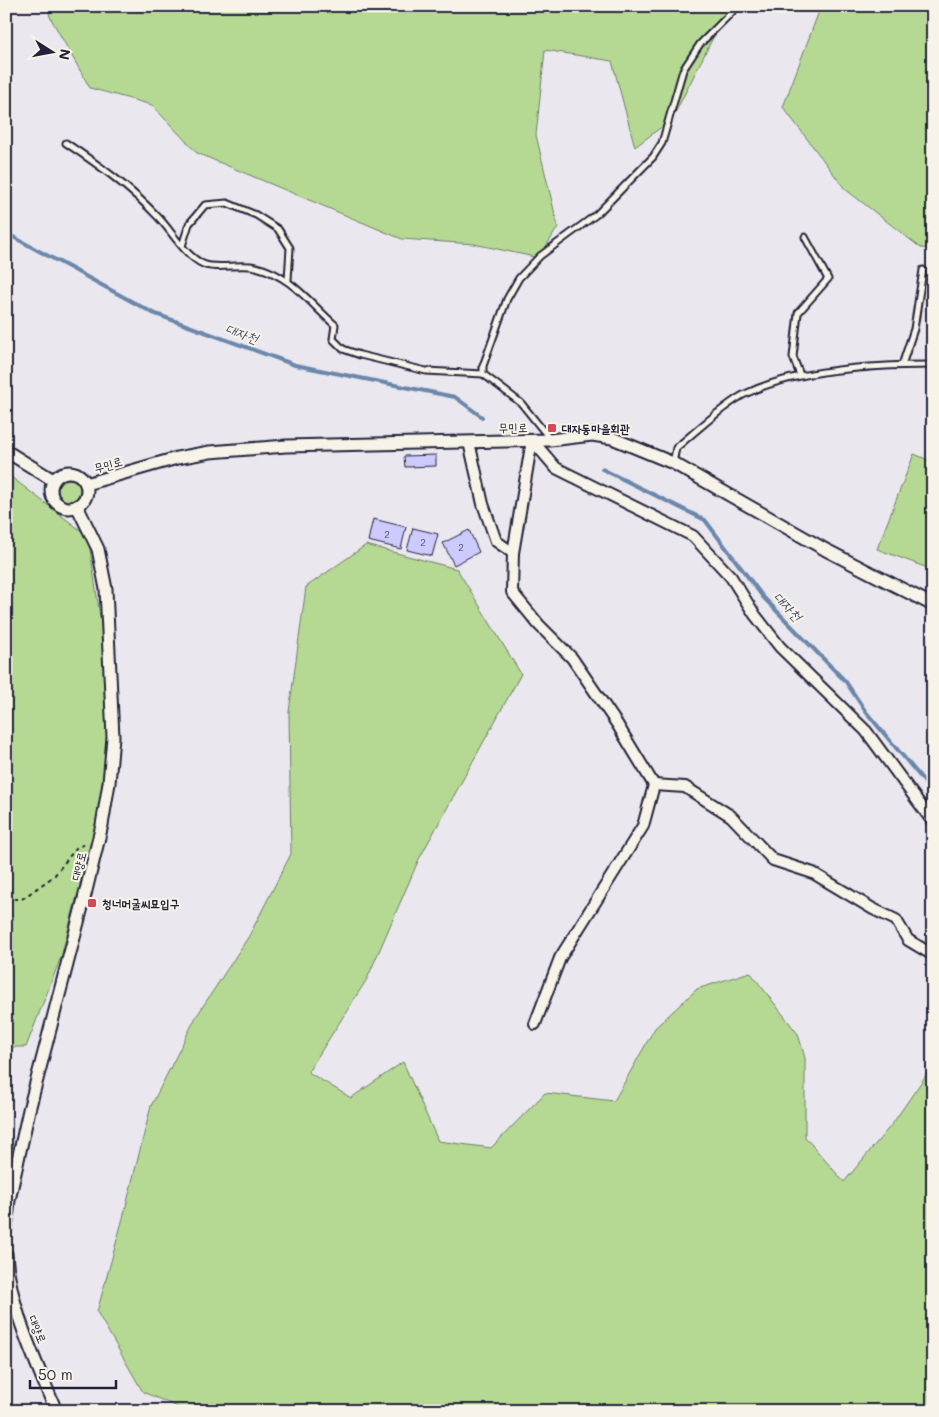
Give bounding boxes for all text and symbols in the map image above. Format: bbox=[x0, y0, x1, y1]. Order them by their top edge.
north arrow bbox=[28, 28, 78, 78]
text: N bbox=[55, 48, 76, 62]
water label: 대자천 bbox=[223, 318, 263, 348]
street label: 무민로 bbox=[498, 419, 528, 435]
place label: 대자동마을회관 bbox=[561, 420, 630, 436]
marker: 대자동마을회관 bbox=[546, 422, 558, 434]
street label: 무민로 bbox=[92, 452, 124, 476]
house number: 2 bbox=[384, 527, 390, 541]
house number: 2 bbox=[420, 535, 426, 549]
house number: 2 bbox=[458, 540, 464, 554]
water label: 대자천 bbox=[769, 587, 808, 626]
street label: 대양로 bbox=[67, 850, 89, 882]
place label: 청너머굴씨묘입구 bbox=[102, 895, 180, 911]
marker: 청너머굴씨묘입구 bbox=[86, 897, 98, 909]
street label: 대양로 bbox=[25, 1313, 51, 1345]
scale bar bbox=[30, 1357, 116, 1389]
text: 50 m bbox=[38, 1364, 73, 1384]

